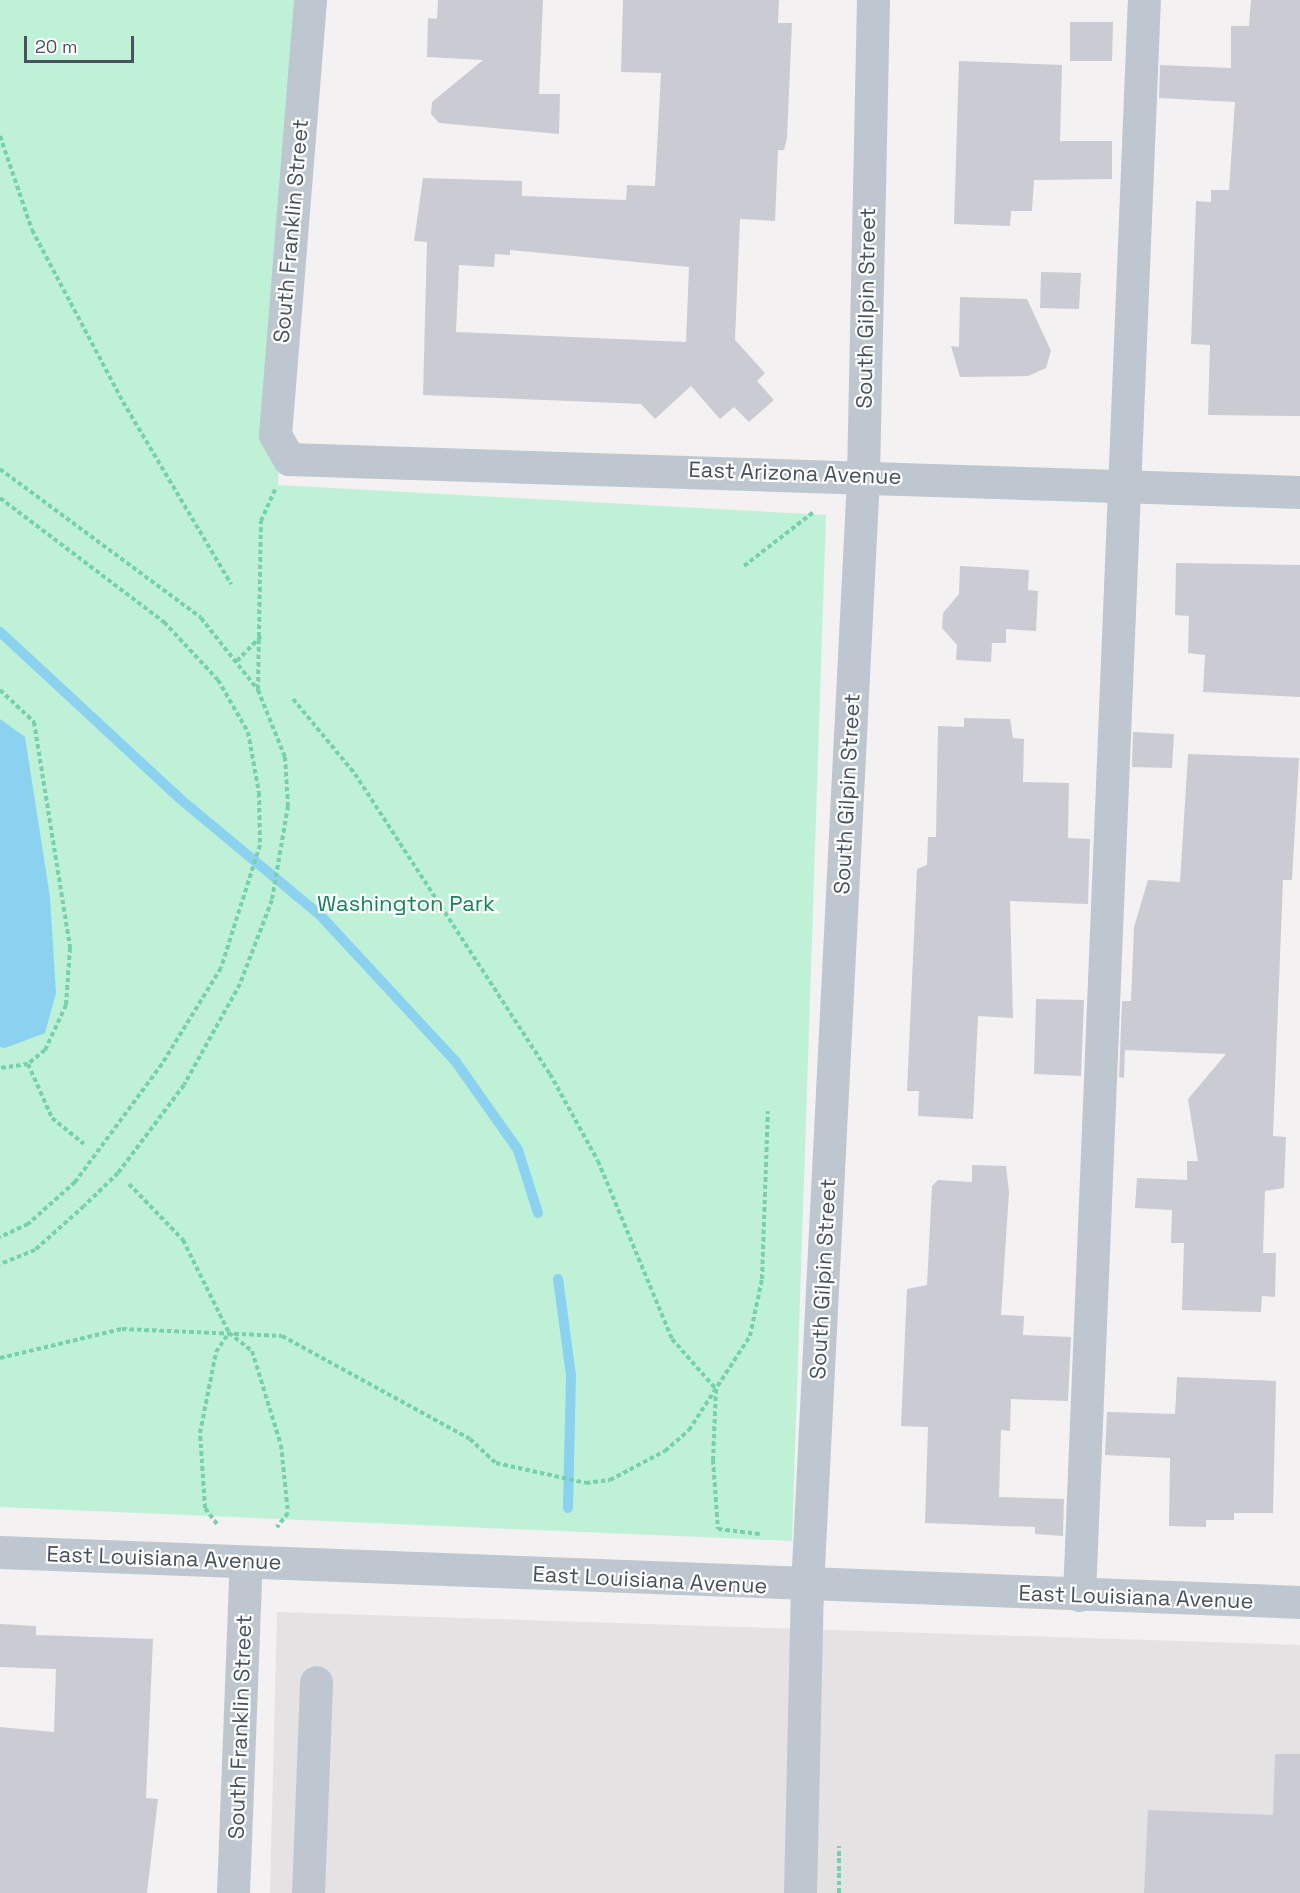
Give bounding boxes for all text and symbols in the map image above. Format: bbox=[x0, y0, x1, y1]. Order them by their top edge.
scale bar bbox=[27, 24, 136, 62]
text: 20 m bbox=[35, 35, 78, 58]
street label: South Franklin Street bbox=[268, 118, 314, 344]
street label: South Gilpin Street bbox=[851, 207, 881, 409]
street label: East Arizona Avenue bbox=[688, 456, 902, 490]
street label: South Gilpin Street bbox=[829, 693, 865, 895]
park label: Washington Park bbox=[317, 891, 495, 917]
street label: South Gilpin Street bbox=[805, 1178, 841, 1380]
street label: East Louisiana Avenue bbox=[46, 1541, 282, 1575]
street label: East Louisiana Avenue bbox=[532, 1561, 768, 1599]
street label: East Louisiana Avenue bbox=[1018, 1580, 1254, 1614]
street label: South Franklin Street bbox=[223, 1614, 257, 1840]

